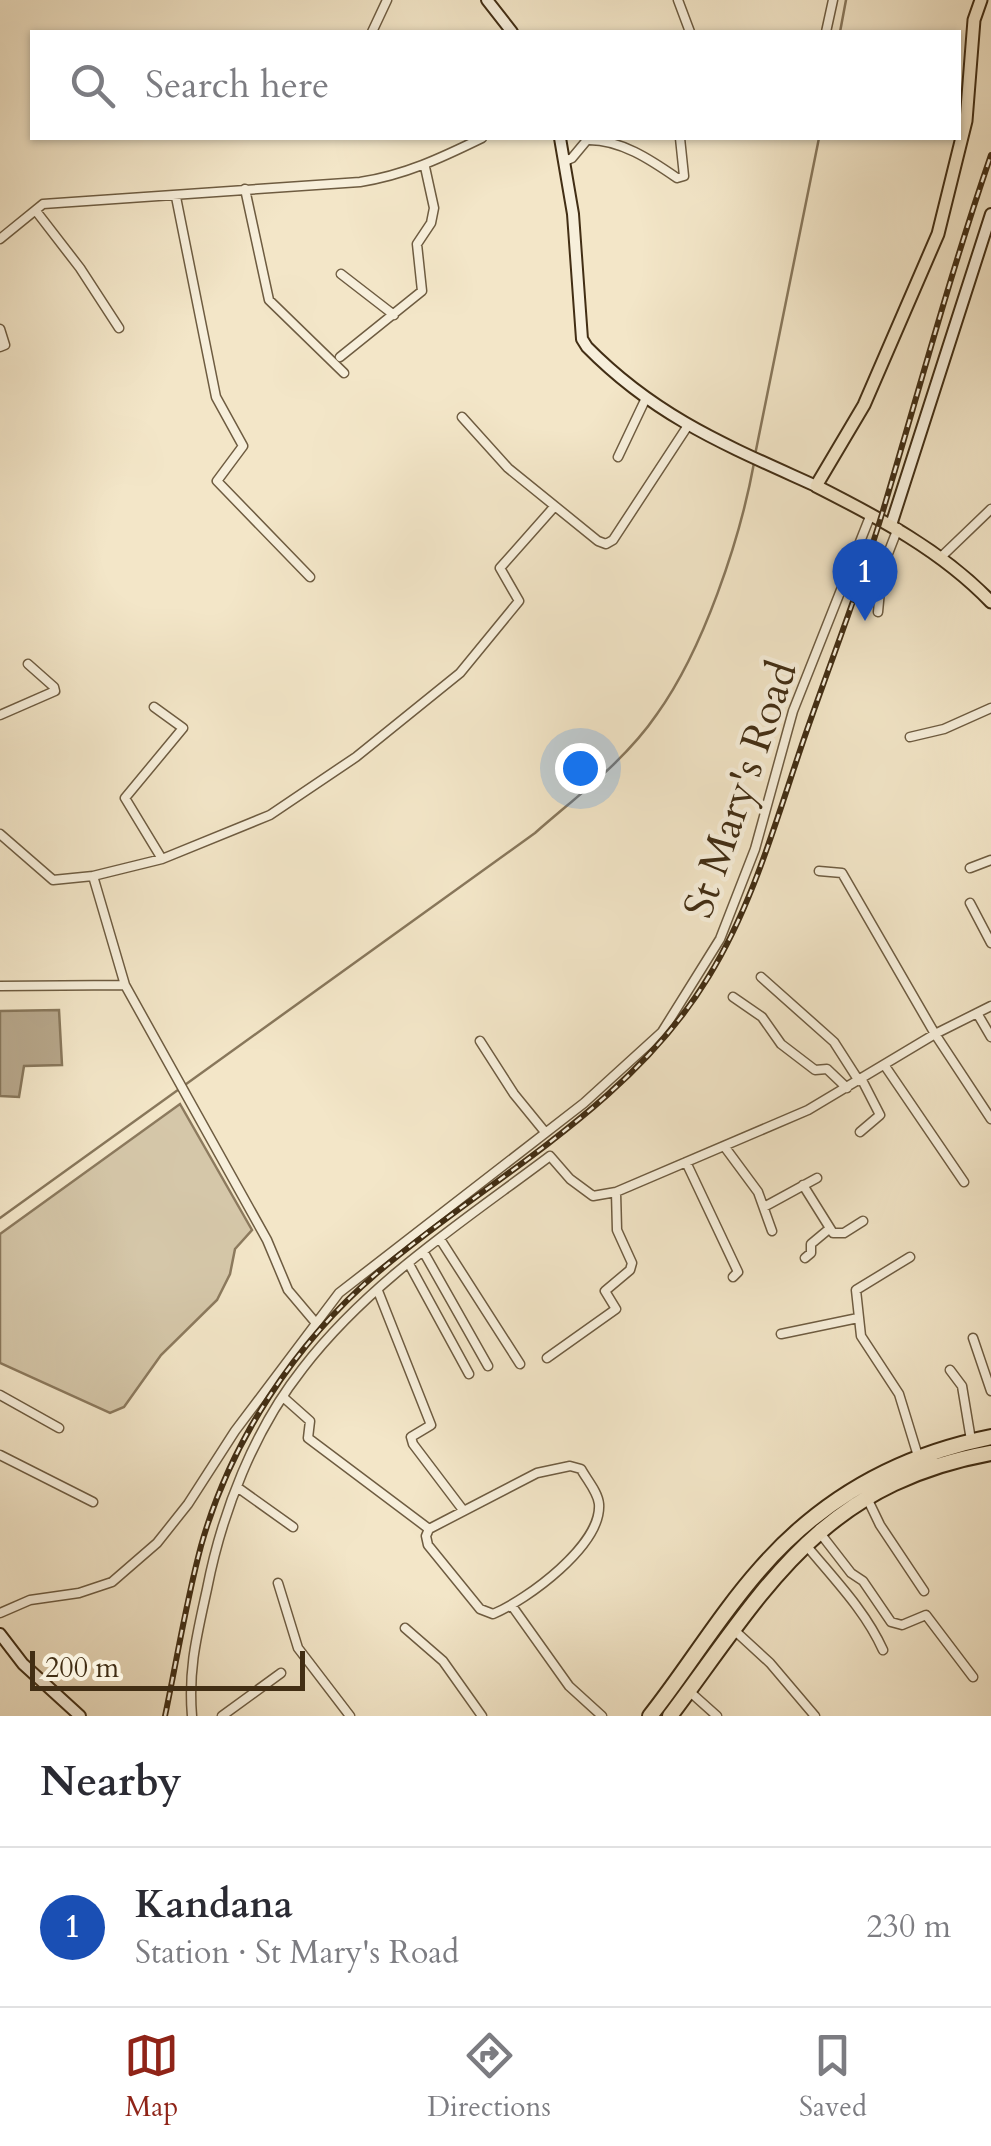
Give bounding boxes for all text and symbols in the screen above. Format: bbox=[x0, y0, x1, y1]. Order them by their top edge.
search box bbox=[30, 30, 961, 140]
icon: search bbox=[65, 58, 120, 113]
text: Search here bbox=[145, 59, 329, 111]
pin: 1 bbox=[832, 538, 898, 621]
street label: St Mary's Road bbox=[670, 654, 811, 925]
your location bbox=[555, 743, 606, 794]
scale bar bbox=[30, 1646, 305, 1690]
text: 200 m bbox=[45, 1649, 119, 1687]
text: Nearby bbox=[40, 1753, 182, 1810]
text: Kandana bbox=[135, 1879, 293, 1931]
text: 1 bbox=[64, 1905, 81, 1949]
text: 230 m bbox=[866, 1905, 951, 1949]
text: Station · St Mary's Road bbox=[135, 1931, 459, 1975]
tab: Map bbox=[124, 2028, 179, 2126]
tab: Directions bbox=[427, 2028, 551, 2126]
tab: Saved bbox=[799, 2028, 867, 2126]

